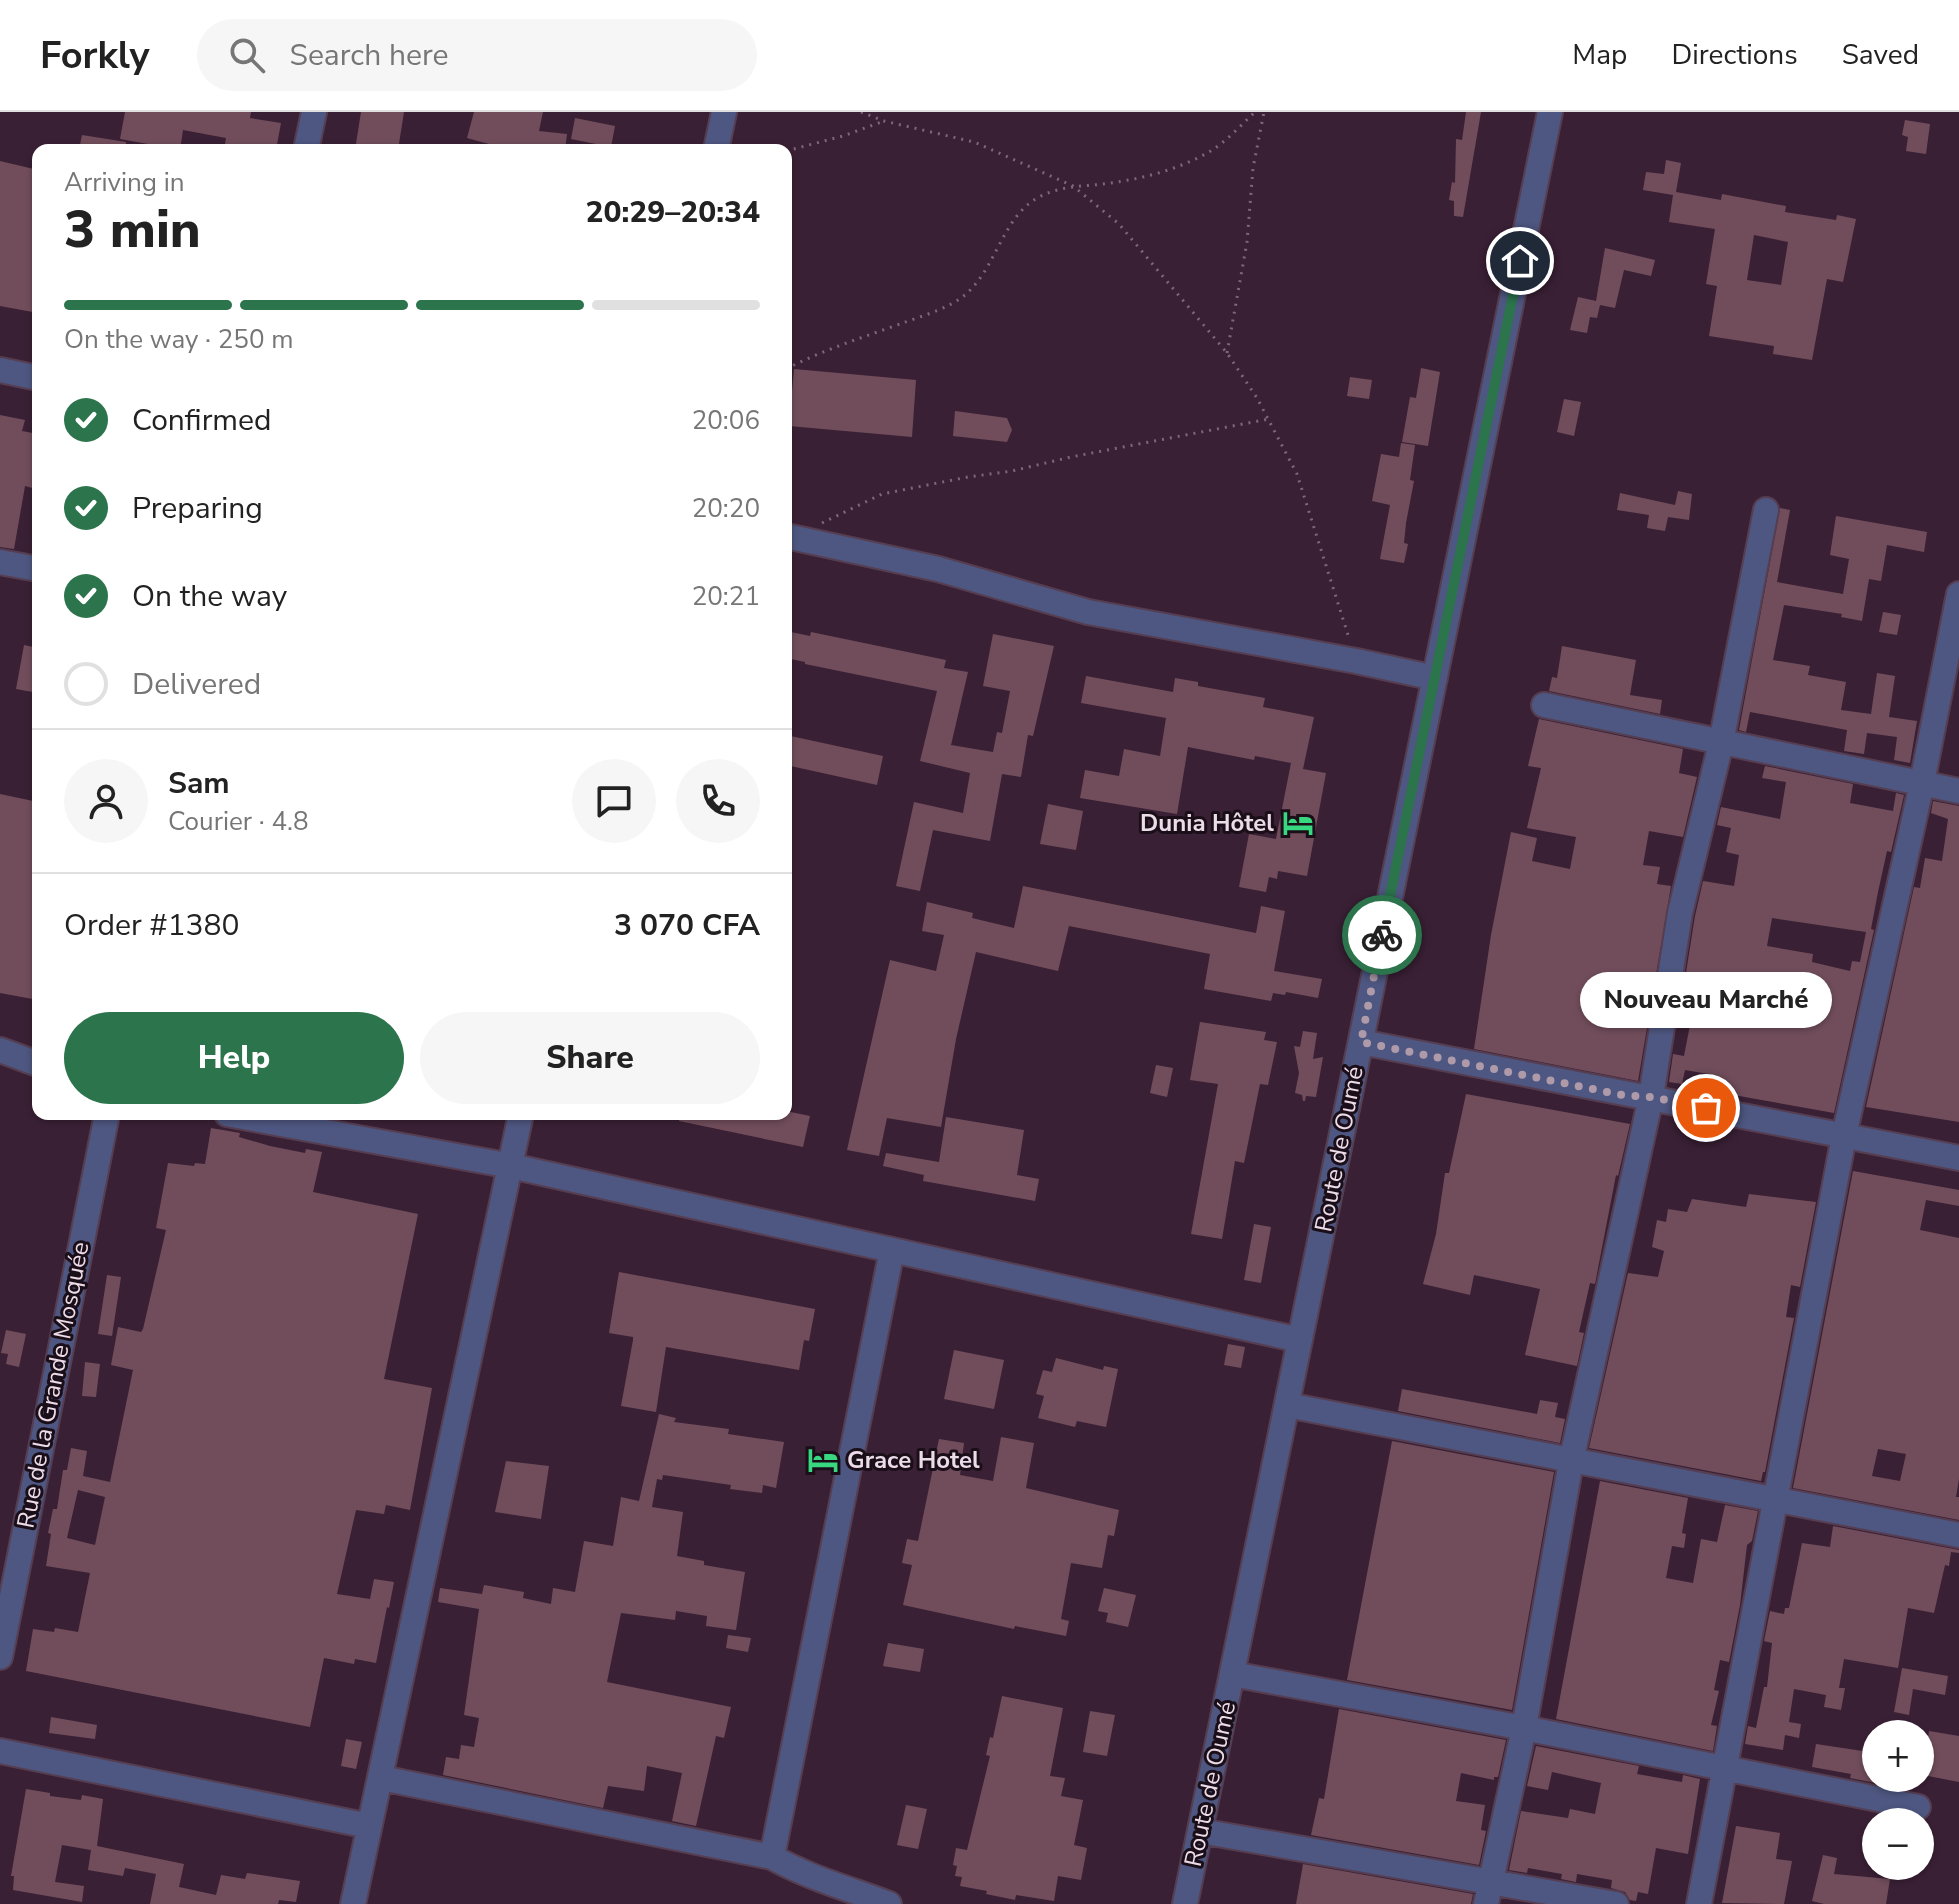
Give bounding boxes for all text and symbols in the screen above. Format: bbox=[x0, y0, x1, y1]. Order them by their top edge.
search box bbox=[197, 19, 757, 91]
text: Forkly bbox=[40, 30, 149, 81]
icon: search bbox=[225, 33, 269, 77]
text: Search here bbox=[289, 35, 448, 76]
text: Map bbox=[1572, 36, 1627, 74]
text: Directions bbox=[1671, 36, 1798, 74]
text: Saved bbox=[1842, 36, 1919, 74]
text: Arriving in bbox=[64, 165, 185, 200]
text: 20:29–20:34 bbox=[585, 192, 760, 233]
text: 3 min bbox=[64, 194, 201, 265]
pin bbox=[1486, 227, 1554, 295]
icon: home bbox=[1498, 239, 1542, 283]
text: On the way · 250 m bbox=[64, 322, 293, 357]
icon: check bbox=[64, 398, 108, 442]
text: Confirmed bbox=[132, 400, 272, 441]
text: 20:06 bbox=[692, 403, 760, 438]
icon: check bbox=[64, 486, 108, 530]
text: Preparing bbox=[132, 488, 263, 529]
text: 20:20 bbox=[692, 491, 760, 526]
icon: check bbox=[64, 574, 108, 618]
text: On the way bbox=[132, 576, 287, 617]
text: 20:21 bbox=[692, 579, 760, 614]
text: Delivered bbox=[132, 664, 261, 705]
button: person bbox=[64, 759, 148, 843]
button: chat bbox=[572, 759, 656, 843]
button: phone bbox=[676, 759, 760, 843]
text: Sam bbox=[168, 763, 230, 804]
text: Courier · 4.8 bbox=[168, 804, 309, 839]
hotel icon: Dunia Hôtel bbox=[1281, 806, 1315, 840]
place label: Dunia Hôtel bbox=[1140, 807, 1274, 839]
courier bbox=[1342, 895, 1422, 975]
text: Order #1380 bbox=[64, 905, 239, 946]
text: 3 070 CFA bbox=[614, 905, 760, 946]
icon: bike bbox=[1360, 913, 1404, 957]
callout: Nouveau Marché bbox=[1580, 972, 1832, 1028]
text: Nouveau Marché bbox=[1603, 982, 1809, 1017]
button: Help bbox=[64, 1012, 404, 1104]
button: Share bbox=[420, 1012, 760, 1104]
street label: Route de Oumé bbox=[1307, 1064, 1371, 1234]
pin bbox=[1672, 1074, 1740, 1142]
icon: bag bbox=[1684, 1086, 1728, 1130]
street label: Rue de la Grande Mosquée bbox=[10, 1239, 96, 1531]
hotel icon: Grace Hotel bbox=[806, 1443, 840, 1477]
place label: Grace Hotel bbox=[847, 1444, 980, 1476]
street label: Route de Oumé bbox=[1177, 1699, 1243, 1869]
map controls bbox=[1862, 1720, 1934, 1880]
button: + bbox=[1862, 1720, 1934, 1792]
button: − bbox=[1862, 1808, 1934, 1880]

